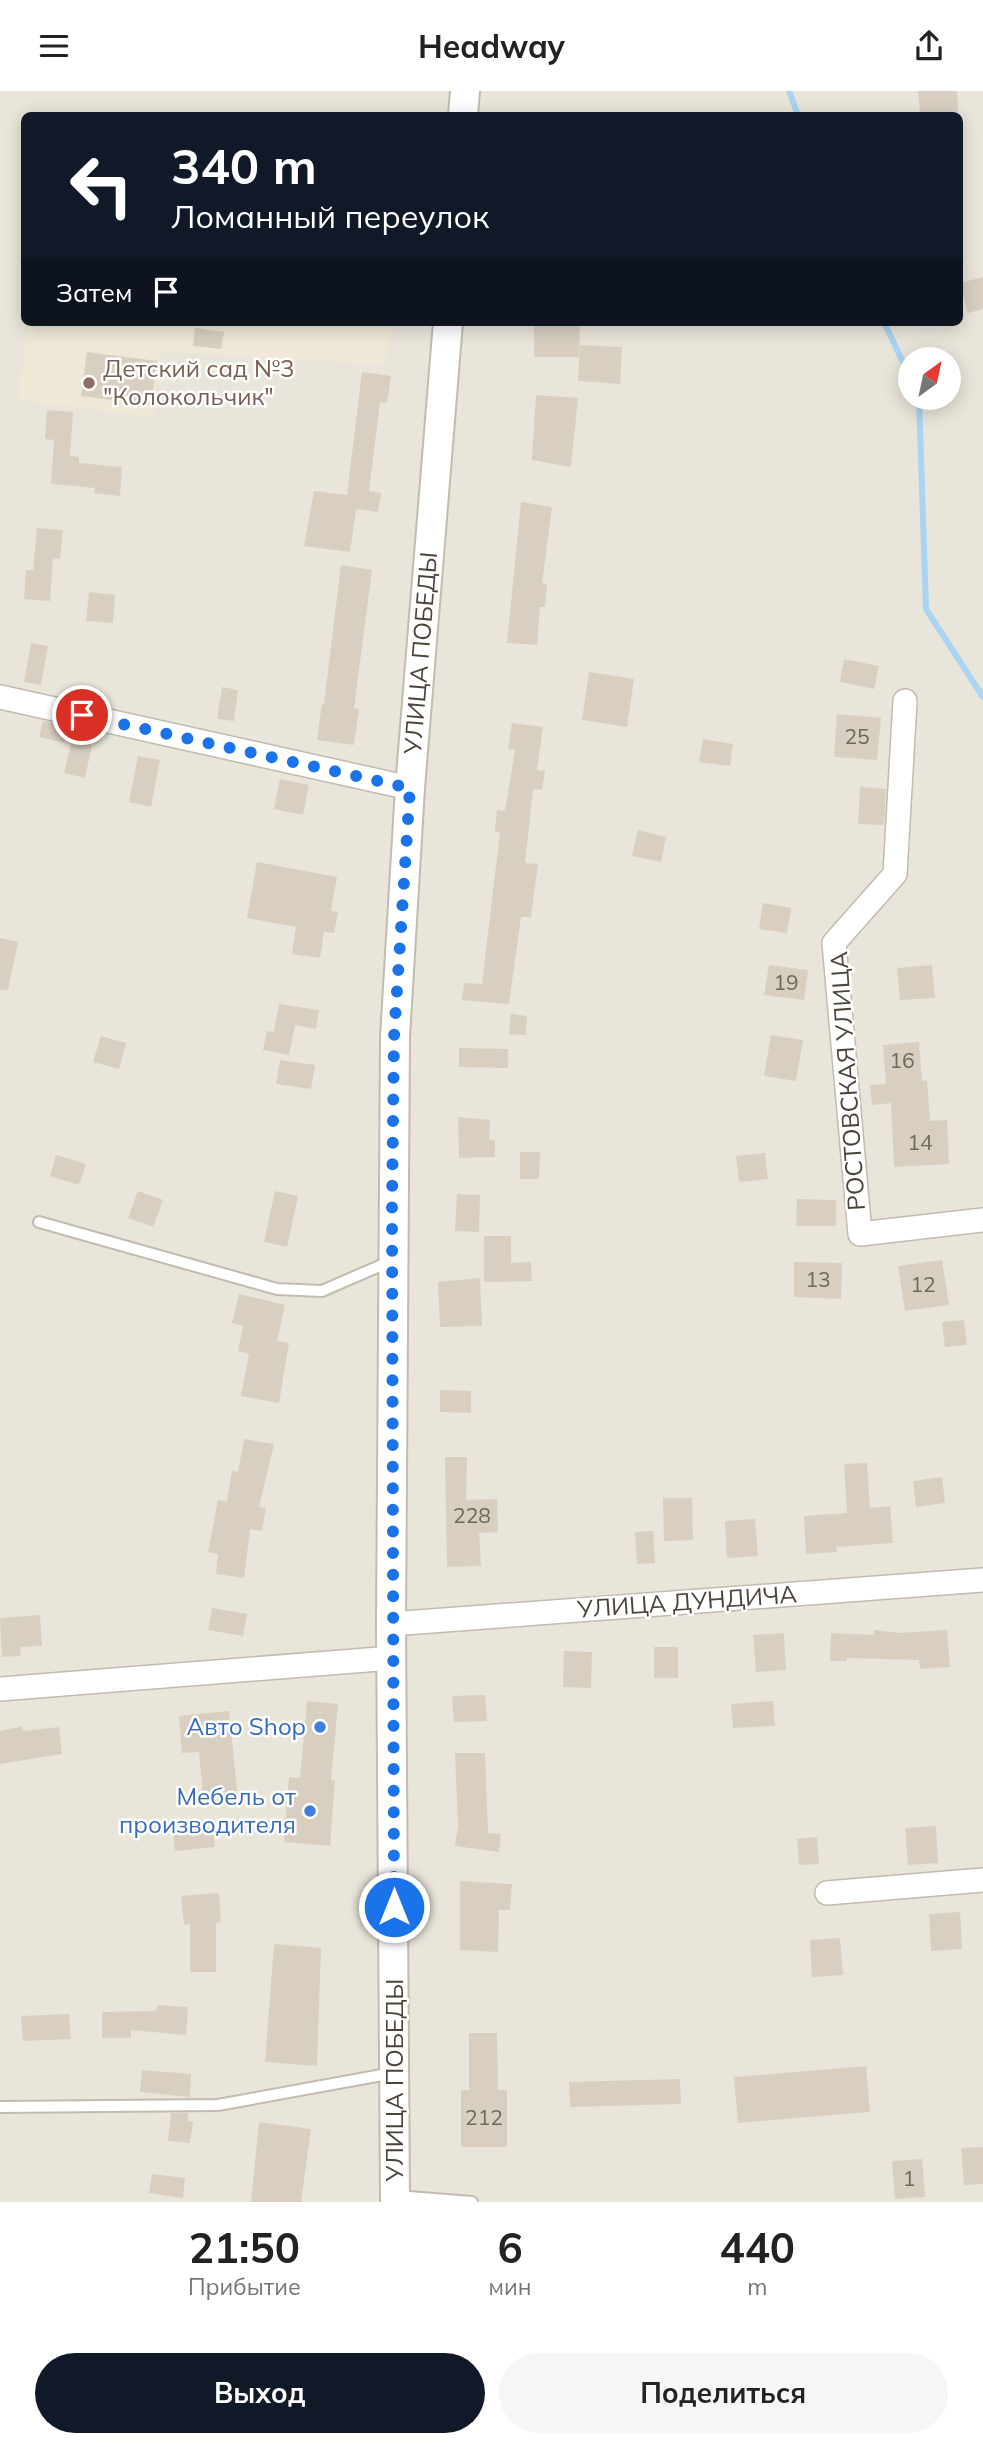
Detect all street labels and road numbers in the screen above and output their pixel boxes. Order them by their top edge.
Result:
street label: УЛИЦА ПОБЕДЫ [397,551,443,756]
street label: РОСТОВСКАЯ УЛИЦА [823,950,871,1212]
street label: УЛИЦА ДУНДИЧА [575,1578,798,1624]
street label: УЛИЦА ПОБЕДЫ [379,1979,409,2182]

